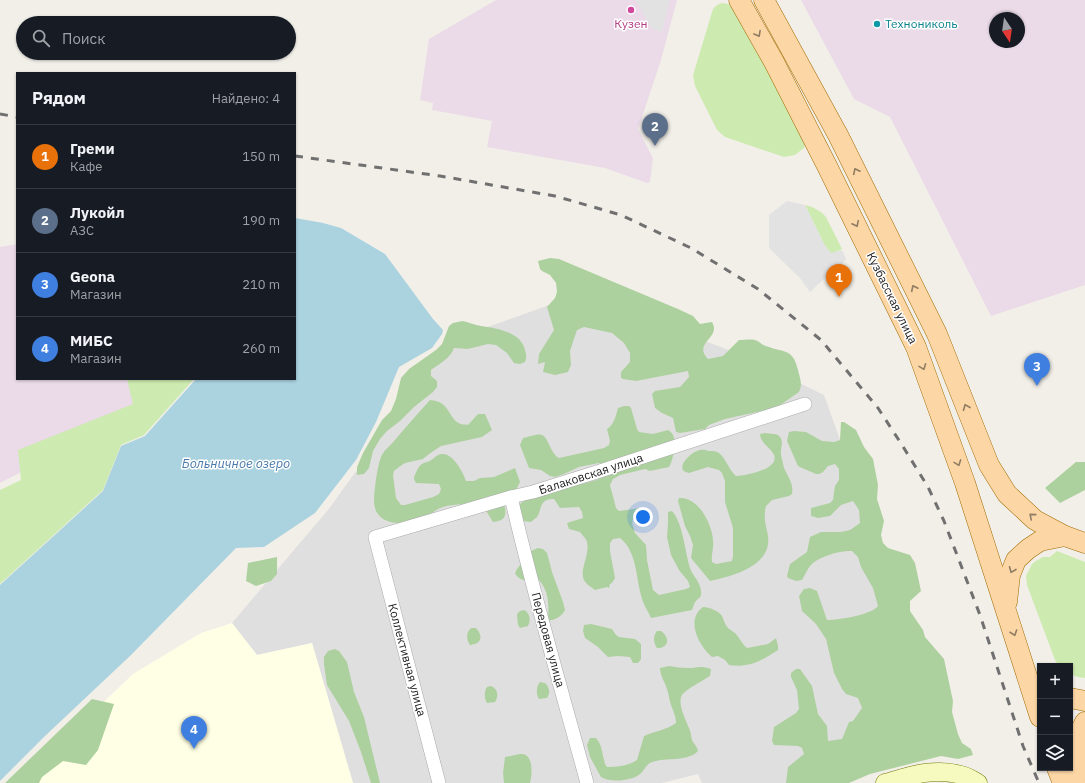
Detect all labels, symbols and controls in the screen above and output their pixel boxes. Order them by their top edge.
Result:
marker: Кузен [626,5,636,15]
north arrow [989,12,1025,48]
search box [16,16,296,60]
place label: Кузен [614,16,648,31]
place label: Технониколь [885,16,958,31]
marker: Технониколь [872,19,882,29]
icon: search [30,27,52,49]
text: Поиск [62,29,105,48]
one-way arrow [754,30,761,37]
text: Рядом [32,87,86,109]
text: Найдено: 4 [212,90,280,107]
pin: 2 [642,113,668,146]
text: Греми [70,139,115,158]
text: 1 [41,148,49,165]
text: 150 m [242,148,280,165]
text: Кафе [70,158,102,175]
one-way arrow [853,168,861,176]
text: Лукойл [70,203,125,222]
text: 2 [41,212,49,229]
text: 190 m [242,212,280,229]
one-way arrow [851,220,859,228]
text: АЗС [70,222,94,239]
street label: Кузбасская улица [864,249,921,347]
pin: 1 [826,264,852,297]
text: Geona [70,267,115,286]
text: 3 [41,276,49,293]
text: 210 m [242,276,280,293]
one-way arrow [911,284,919,292]
text: Магазин [70,286,122,303]
text: МИБС [70,331,113,350]
text: 4 [41,340,49,357]
text: 260 m [242,340,280,357]
text: Магазин [70,350,122,367]
pin: 3 [1024,353,1050,386]
one-way arrow [919,364,927,371]
one-way arrow [963,403,971,410]
street label: Балаковская улица [537,449,645,497]
water label: Больничное озеро [182,455,290,472]
one-way arrow [954,460,962,467]
your location [633,507,653,527]
one-way arrow [1029,514,1037,521]
one-way arrow [1009,566,1017,573]
street label: Передовая улица [529,591,569,690]
street label: Коллективная улица [385,602,430,719]
one-way arrow [1009,629,1017,636]
map controls [1037,663,1073,771]
button: + [1037,663,1073,699]
button: − [1037,699,1073,735]
pin: 4 [181,716,207,749]
button: layers [1037,735,1073,771]

